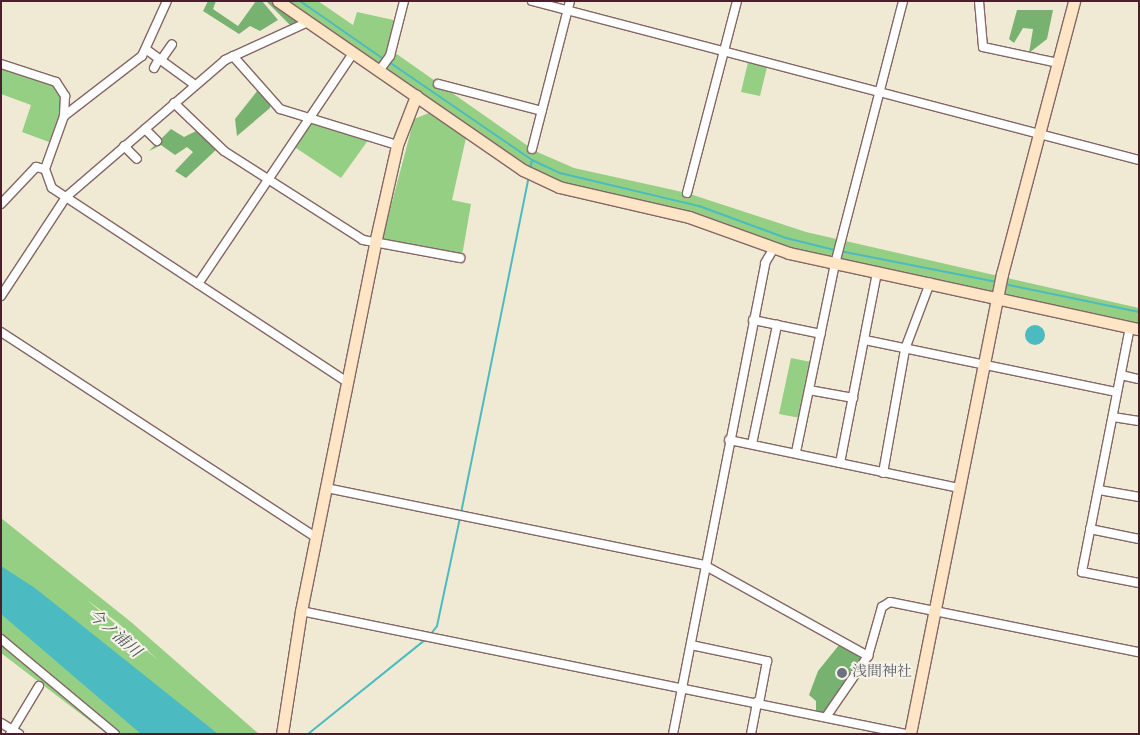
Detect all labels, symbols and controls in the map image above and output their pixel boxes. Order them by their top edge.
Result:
water label: 今ノ浦川 [84,606,144,662]
place label: 浅間神社 [852,664,912,682]
marker: 浅間神社 [836,667,848,679]

